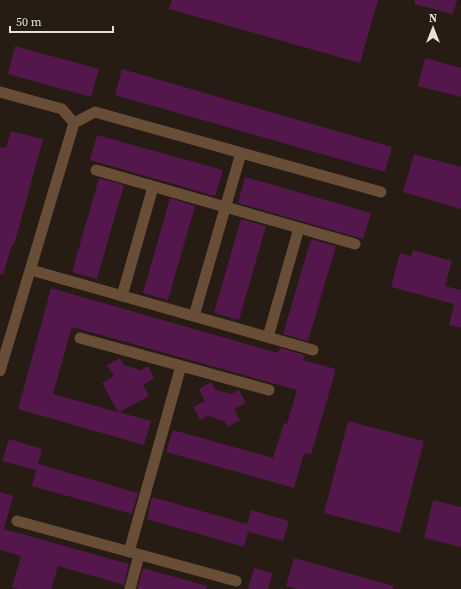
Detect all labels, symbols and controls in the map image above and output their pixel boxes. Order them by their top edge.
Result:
scale bar [10,8,113,34]
north arrow [413,8,453,48]
text: N [429,11,437,26]
text: 50 m [16,14,42,30]

